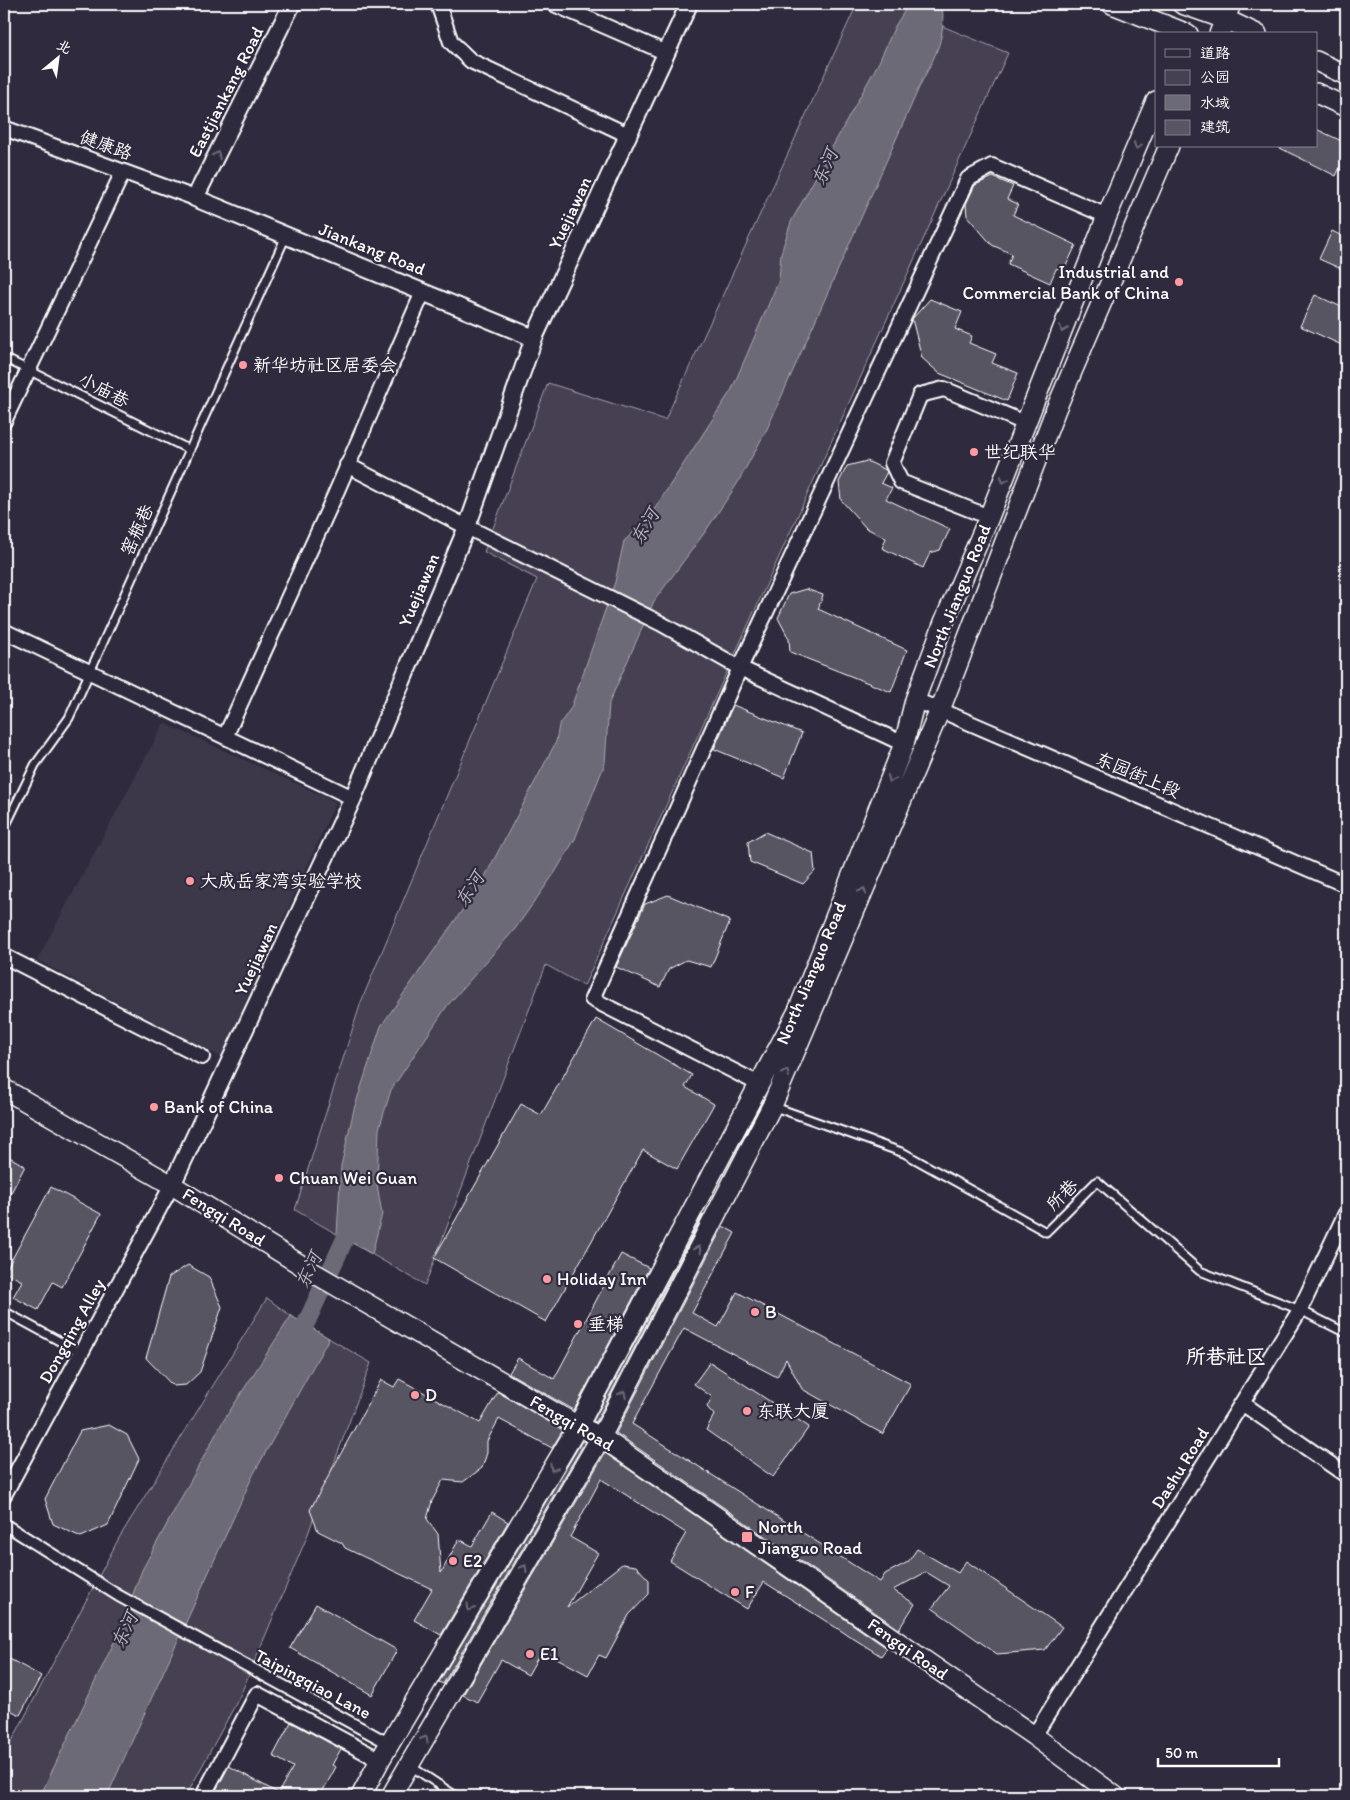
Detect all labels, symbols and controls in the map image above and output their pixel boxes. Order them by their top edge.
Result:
street label: Eastjiankang Road [184,23,269,161]
north arrow [32,32,82,82]
legend [1155,32,1318,148]
text: 北 [54,36,74,58]
text: 道路 [1200,44,1230,62]
text: 公园 [1200,68,1230,86]
text: 水域 [1200,94,1230,112]
text: 建筑 [1200,118,1230,136]
street label: 健康路 [77,125,135,165]
one-way arrow [1133,141,1144,150]
water label: 东河 [806,142,844,189]
one-way arrow [211,151,221,160]
street label: Yuejiawan [544,173,596,253]
street label: Jiankang Road [316,218,429,280]
place label: Industrial and Commercial Bank of China [963,261,1169,304]
marker: Industrial and Commercial Bank of China [1173,276,1185,288]
one-way arrow [1059,324,1069,333]
place label: 新华坊社区居委会 [253,354,397,376]
marker: 新华坊社区居委会 [237,359,249,371]
street label: 小庙巷 [75,368,133,412]
place label: 世纪联华 [984,441,1056,463]
marker: 世纪联华 [968,446,980,458]
one-way arrow [999,475,1010,484]
street label: 窑瓶巷 [116,501,158,559]
water label: 东河 [625,501,666,548]
street label: North Jianguo Road [918,521,996,671]
street label: Yuejiawan [394,550,444,630]
street label: 东园街上段 [1092,747,1184,803]
one-way arrow [886,774,897,783]
water label: 东河 [449,865,491,911]
place label: 大成岳家湾实验学校 [200,870,362,892]
marker: 大成岳家湾实验学校 [184,875,196,887]
one-way arrow [857,887,868,896]
street label: North Jianguo Road [771,898,851,1048]
street label: Yuejiawan [230,919,282,999]
one-way arrow [780,1069,791,1078]
place label: Bank of China [164,1096,274,1118]
marker: Bank of China [148,1101,160,1113]
place label: Chuan Wei Guan [289,1167,417,1189]
marker: Chuan Wei Guan [273,1172,285,1184]
street label: 所巷 [1041,1174,1083,1216]
street label: Fengqi Road [178,1183,270,1251]
water label: 东河 [290,1245,328,1292]
one-way arrow [692,1246,702,1255]
place label: Holiday Inn [557,1268,647,1290]
marker: Holiday Inn [541,1273,553,1285]
street label: Dongqing Alley [34,1274,110,1387]
place label: B [765,1301,777,1323]
marker: B [749,1306,761,1318]
place label: 垂梯 [588,1313,624,1335]
marker: 垂梯 [572,1318,584,1330]
district label: 所巷社区 [1186,1344,1266,1368]
place label: D [425,1384,437,1406]
marker: D [409,1389,421,1401]
street label: Fengqi Road [526,1390,618,1456]
one-way arrow [617,1390,627,1399]
place label: 东联大厦 [757,1400,829,1422]
marker: 东联大厦 [741,1405,753,1417]
street label: Dashu Road [1146,1423,1214,1513]
one-way arrow [550,1463,560,1472]
place label: North Jianguo Road [758,1516,862,1559]
marker: North Jianguo Road [740,1530,754,1544]
place label: E2 [463,1550,483,1572]
marker: E2 [447,1555,459,1567]
one-way arrow [517,1564,527,1573]
place label: F [745,1581,755,1603]
marker: F [729,1586,741,1598]
one-way arrow [467,1603,477,1612]
water label: 东河 [106,1605,144,1652]
street label: Fengqi Road [863,1613,953,1685]
place label: E1 [540,1643,558,1665]
street label: Taipingqiao Lane [251,1644,375,1724]
marker: E1 [524,1648,536,1660]
one-way arrow [418,1735,428,1744]
scale bar [1158,1735,1279,1767]
text: 50 m [1165,1744,1198,1762]

